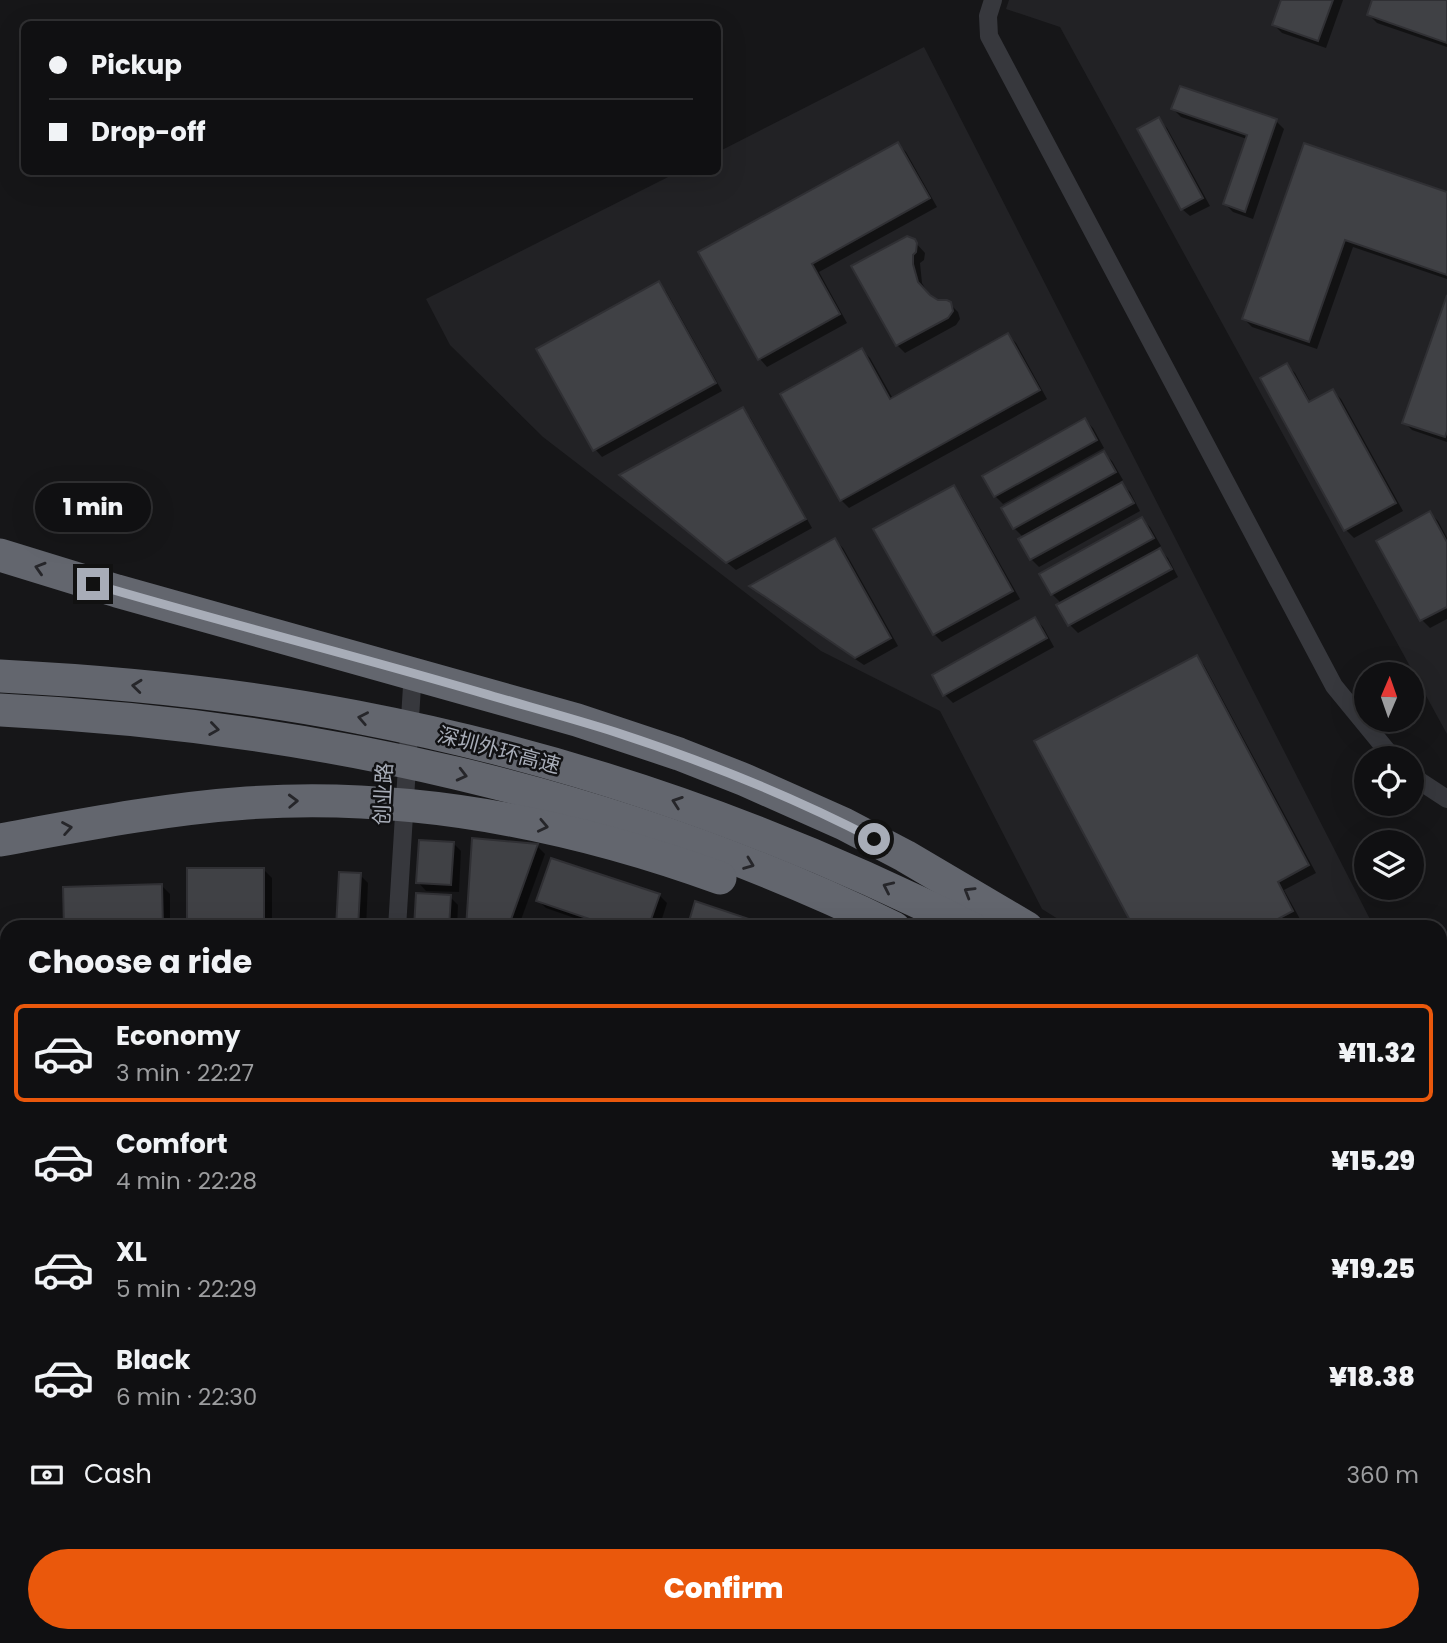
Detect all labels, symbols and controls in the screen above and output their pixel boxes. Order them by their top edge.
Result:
text: Pickup [91,47,182,83]
text: Drop-off [91,114,206,150]
callout: 1 min [35,482,151,532]
text: 1 min [63,491,123,523]
one-way arrow [35,561,47,576]
route end [77,568,109,600]
north arrow [1354,662,1424,732]
map controls [1354,662,1424,900]
one-way arrow [132,679,143,694]
one-way arrow [357,711,369,726]
street label: 深圳外环高速 [434,720,564,780]
one-way arrow [208,722,220,737]
button: locate [1354,746,1424,816]
street label: 创业路 [367,762,399,826]
one-way arrow [456,767,468,781]
one-way arrow [288,793,298,809]
one-way arrow [671,796,683,810]
one-way arrow [537,817,549,832]
one-way arrow [61,821,73,836]
route start [858,823,890,855]
button: layers [1354,830,1424,900]
one-way arrow [742,856,754,870]
one-way arrow [883,881,895,895]
one-way arrow [963,887,976,900]
text: Choose a ride [28,939,252,984]
text: Economy [116,1018,240,1054]
icon: car [32,1022,95,1085]
text: ¥11.32 [1338,1035,1415,1071]
text: 3 min · 22:27 [116,1057,254,1089]
text: Comfort [116,1126,228,1162]
icon: car [32,1130,95,1193]
text: ¥15.29 [1331,1143,1415,1179]
text: 4 min · 22:28 [116,1165,257,1197]
text: XL [116,1234,147,1270]
icon: car [32,1238,95,1301]
text: ¥19.25 [1331,1251,1415,1287]
text: 5 min · 22:29 [116,1273,257,1305]
text: Black [116,1342,190,1378]
icon: car [32,1346,95,1409]
text: ¥18.38 [1329,1359,1415,1395]
text: 6 min · 22:30 [116,1381,257,1413]
icon: cash [28,1456,66,1494]
text: Cash [84,1456,152,1492]
text: 360 m [1347,1459,1419,1491]
button: Confirm [28,1549,1419,1629]

